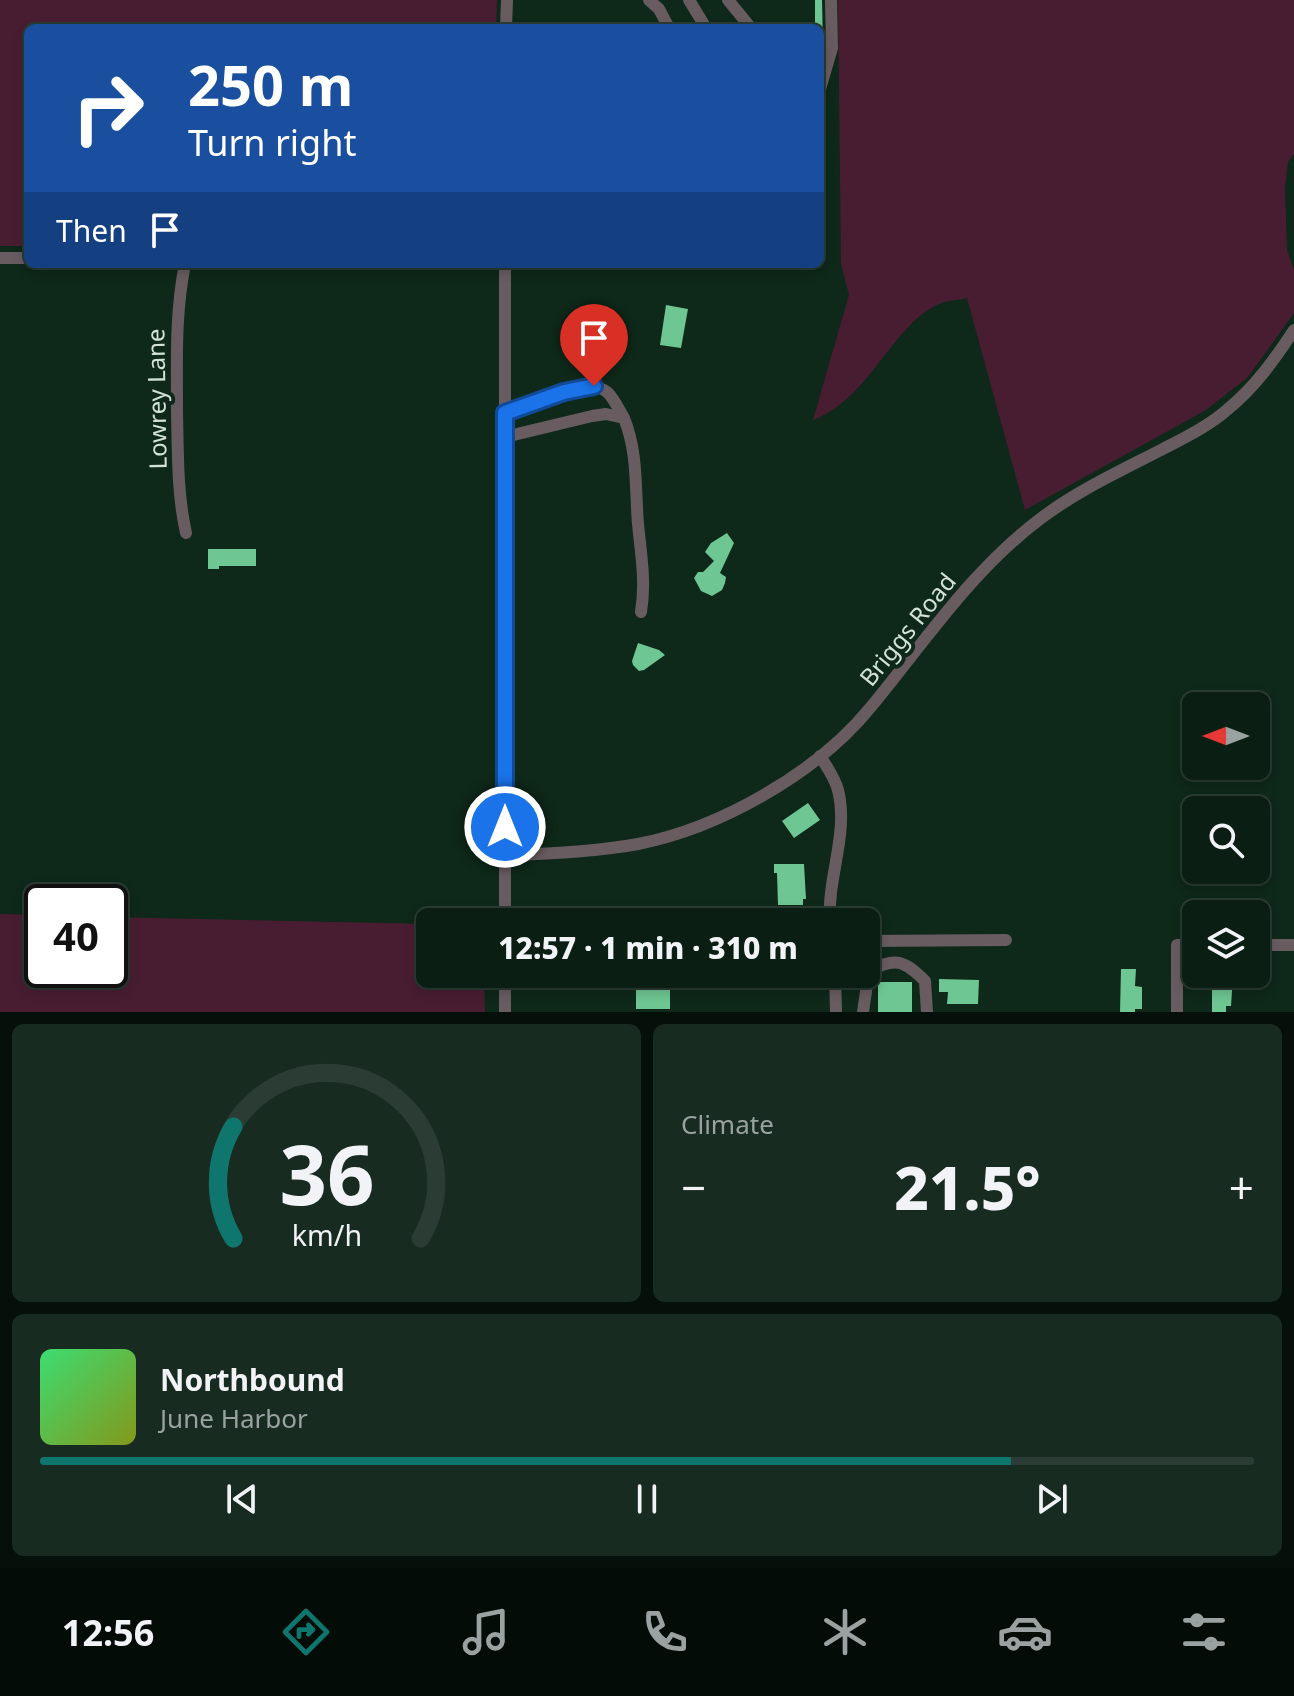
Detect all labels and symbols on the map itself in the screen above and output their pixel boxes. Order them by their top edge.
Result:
pin [560,304,628,386]
street label: Lowrey Lane [138,328,174,470]
street label: Briggs Road [851,566,963,692]
north arrow [1182,692,1270,780]
position arrow [463,785,547,869]
speed limit sign: 40 [24,884,128,988]

